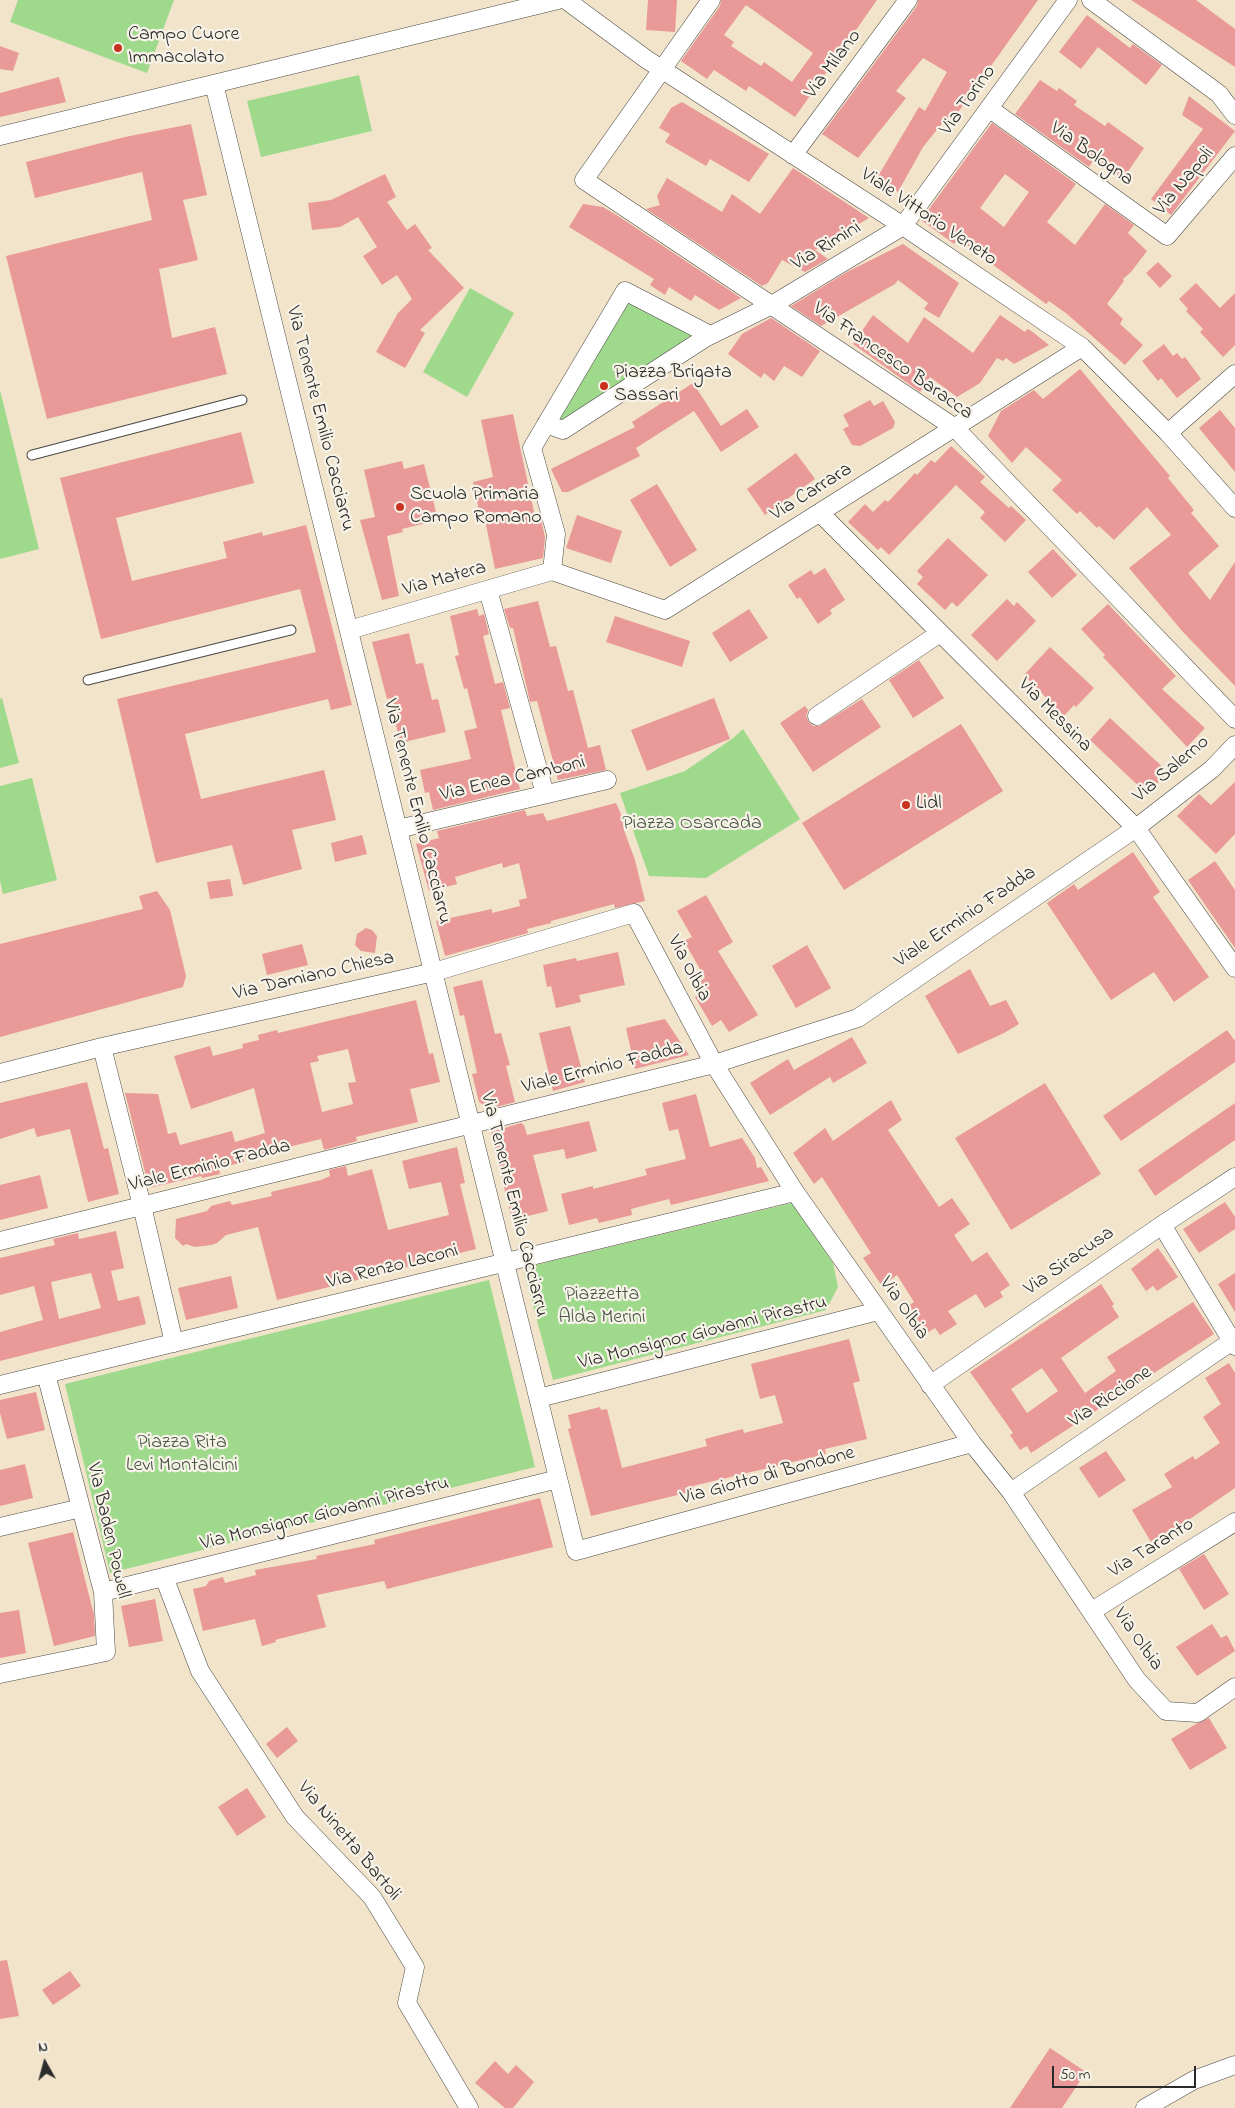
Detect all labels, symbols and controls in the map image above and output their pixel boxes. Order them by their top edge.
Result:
place label: Campo Cuore Immacolato [128,24,239,71]
street label: Via Milano [800,26,868,104]
marker: Campo Cuore Immacolato [112,42,124,54]
street label: Via Torino [936,61,1002,141]
street label: Via Bologna [1045,118,1137,192]
street label: Via Napoli [1150,143,1220,221]
street label: Viale Vittorio Veneto [855,163,1001,273]
street label: Via Rimini [788,217,866,277]
street label: Via Francesco Baracca [807,298,977,426]
street label: Via Tenente Emilio Cacciarru [279,304,359,534]
place label: Piazza Brigata Sassari [614,362,732,409]
marker: Piazza Brigata Sassari [598,380,610,392]
street label: Via Carrara [767,459,857,527]
place label: Scuola Primaria Campo Romano [410,484,542,531]
marker: Scuola Primaria Campo Romano [394,501,406,513]
street label: Via Matera [401,557,489,603]
street label: Via Messina [1012,674,1096,758]
street label: Via Tenente Emilio Cacciarru [376,697,456,927]
street label: Via Salerno [1129,731,1215,809]
street label: Via Enea Camboni [438,752,588,808]
place label: Lidl [916,793,942,817]
marker: Lidl [900,799,912,811]
park label: Piazza Osarcada [622,813,762,837]
street label: Viale Erminio Fadda [891,862,1041,974]
street label: Via Olbia [661,932,715,1006]
street label: Via Damiano Chiesa [231,947,397,1007]
street label: Viale Erminio Fadda [520,1037,686,1101]
street label: Via Tenente Emilio Cacciarru [473,1090,553,1320]
street label: Viale Erminio Fadda [127,1135,293,1199]
street label: Via Siracusa [1020,1222,1120,1302]
street label: Via Renzo Laconi [325,1240,461,1296]
street label: Via Olbia [873,1273,933,1345]
park label: Piazzetta Alda Merini [558,1284,646,1331]
street label: Via Monsignor Giovanni Pirastru [576,1291,830,1377]
street label: Via Riccione [1065,1361,1157,1435]
park label: Piazza Rita Levi Montalcini [126,1432,238,1479]
street label: Via Giotto di Bondone [678,1442,858,1512]
street label: Via Baden Powell [80,1461,134,1601]
street label: Via Monsignor Giovanni Pirastru [198,1472,452,1558]
street label: Via Taranto [1105,1513,1199,1585]
street label: Via Olbia [1107,1604,1167,1676]
street label: Via Ninetta Bartoli [291,1777,405,1907]
text: N [37,2037,49,2059]
north arrow [20,2038,70,2088]
scale bar [1055,2056,1199,2088]
text: 50 m [1060,2064,1090,2086]

